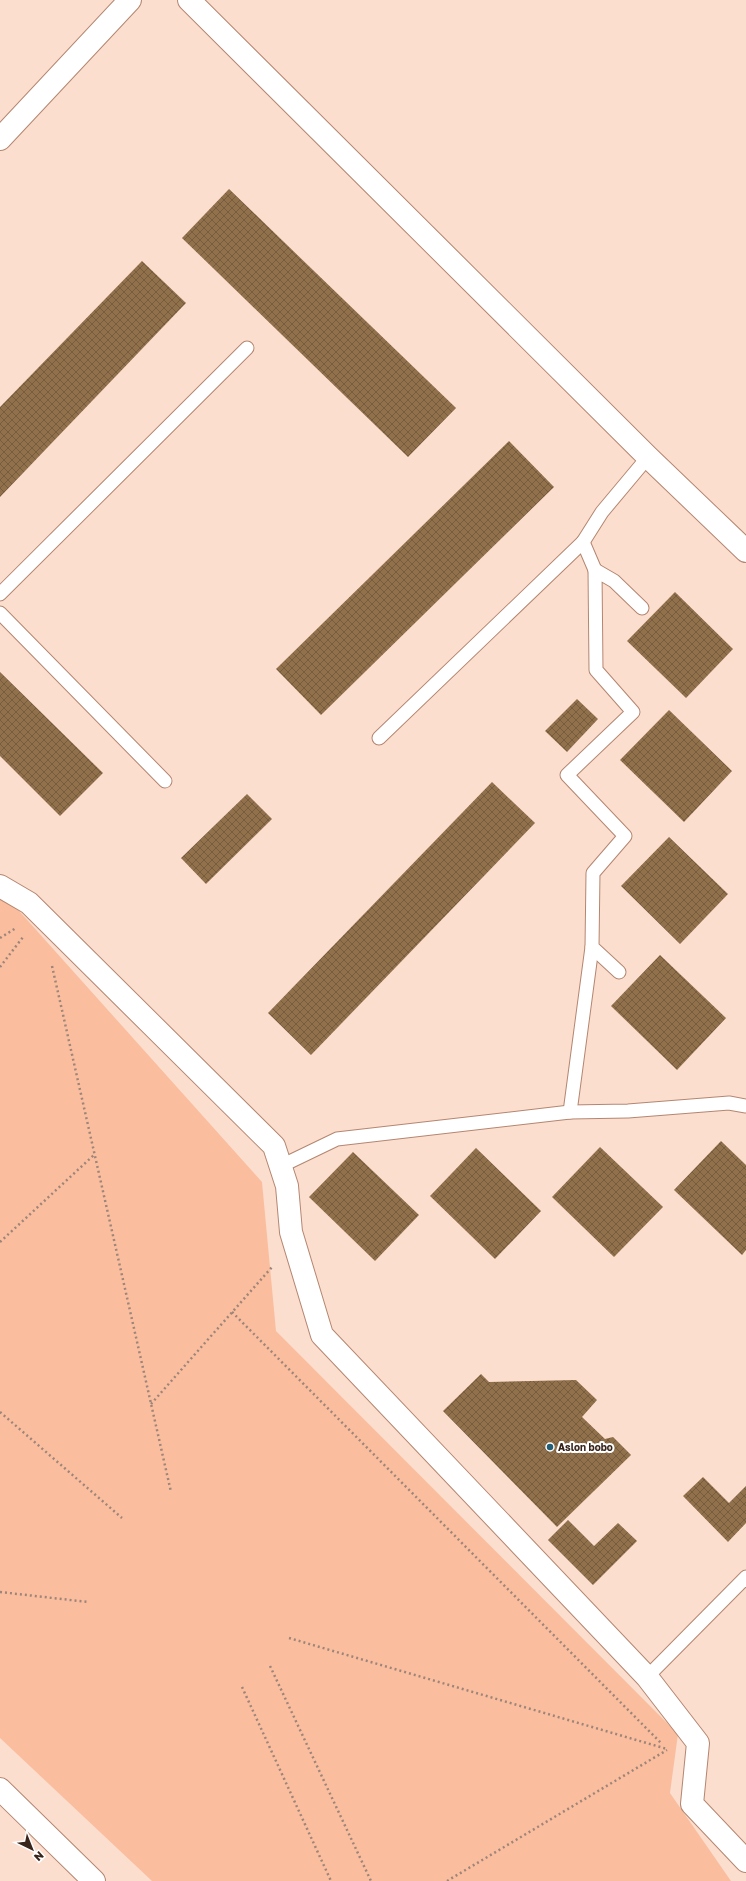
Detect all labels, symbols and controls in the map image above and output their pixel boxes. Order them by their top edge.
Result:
place label: Aslon bobo [558,1441,613,1453]
marker: Aslon bobo [545,1442,555,1452]
north arrow [12,1829,52,1869]
text: N [32,1849,47,1864]

